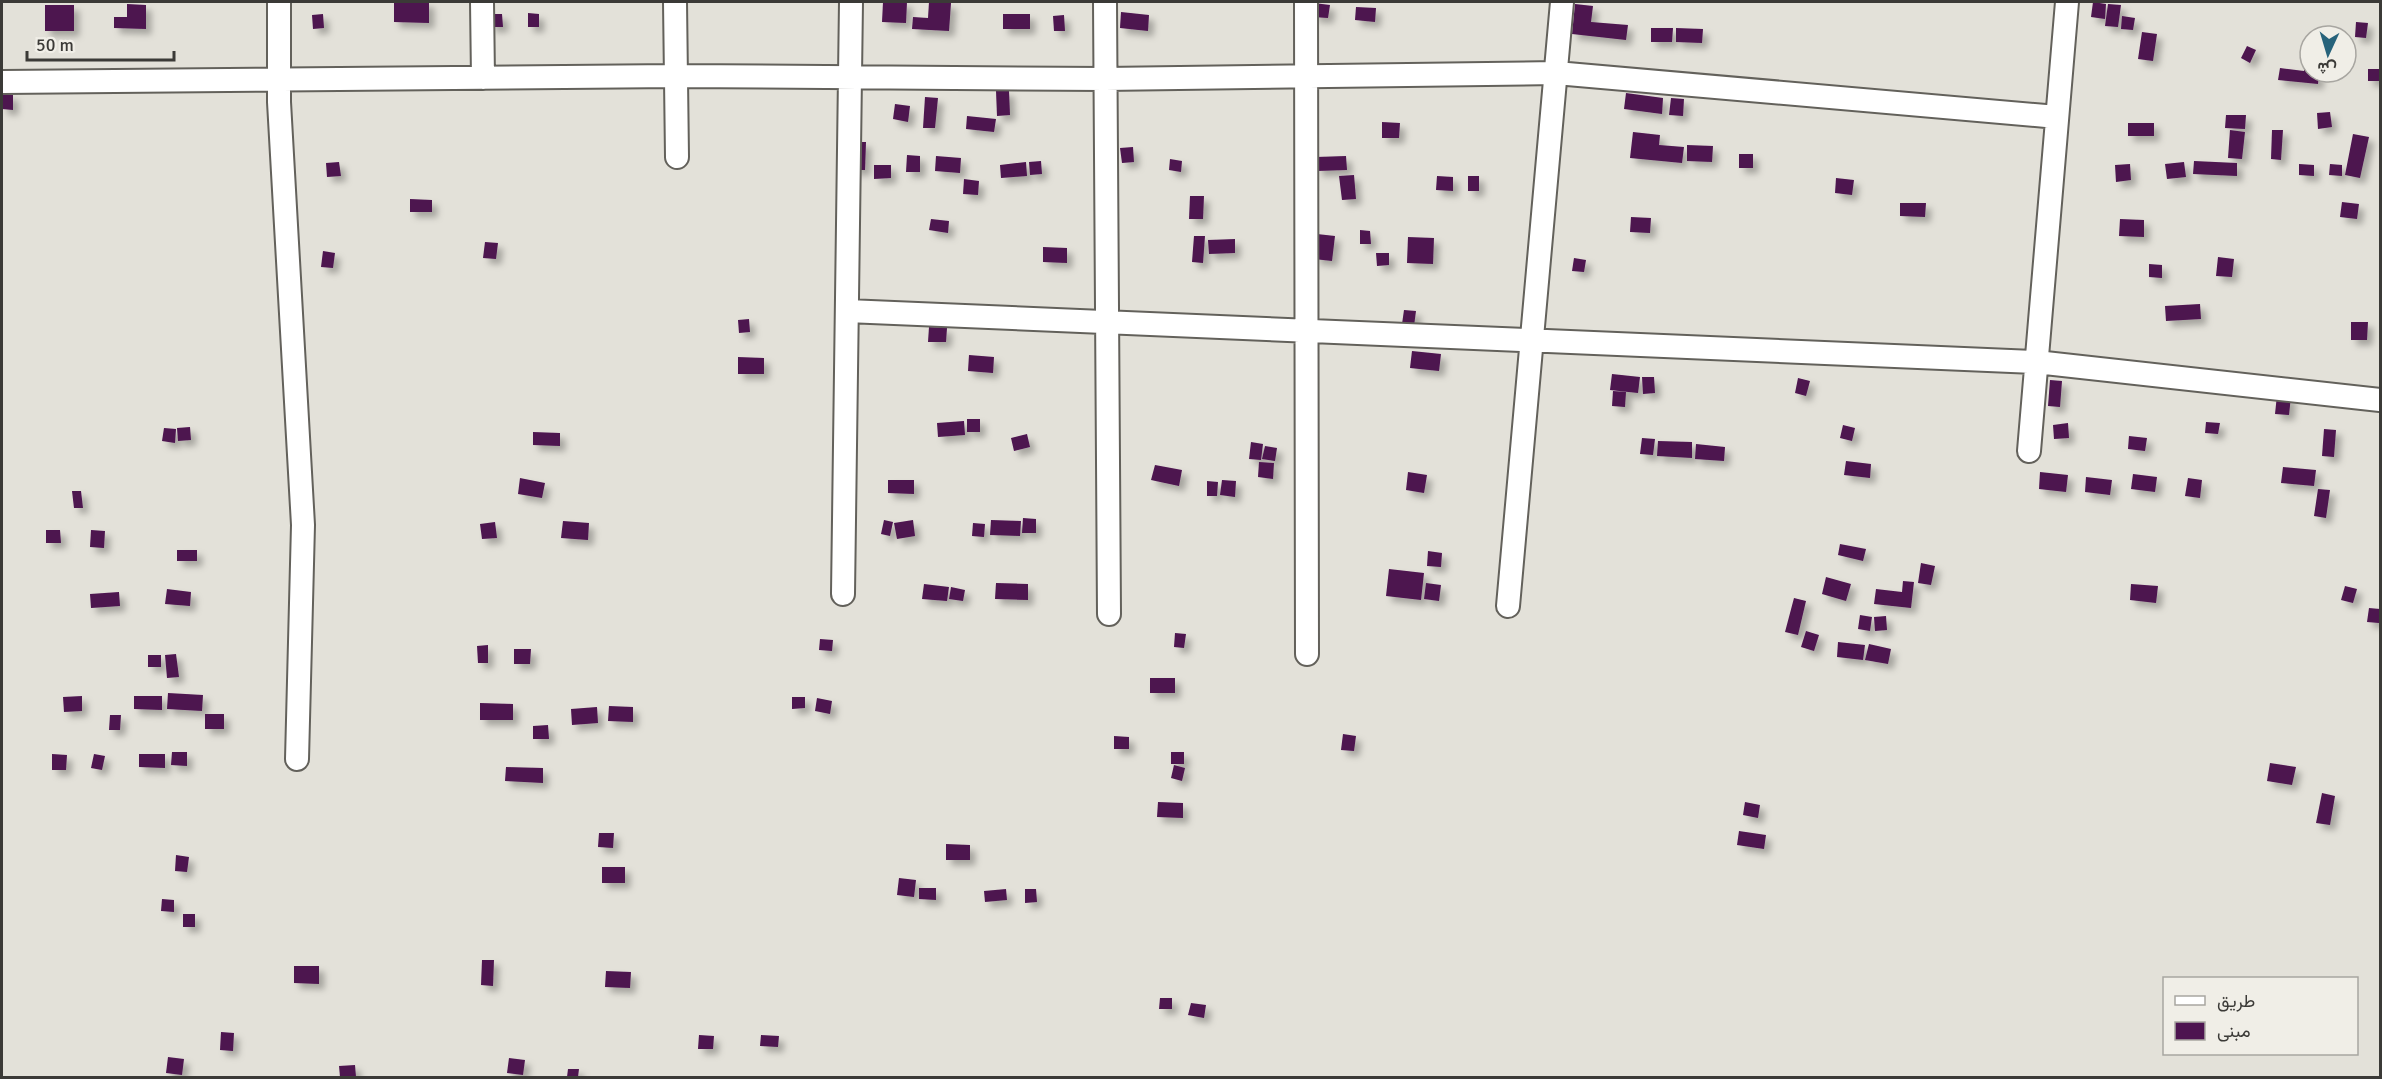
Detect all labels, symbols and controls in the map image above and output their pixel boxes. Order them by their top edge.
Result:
scale bar [27,24,174,62]
north arrow [2298,24,2358,84]
text: 50 m [36,34,74,56]
text: ش [2317,57,2337,79]
legend [2163,977,2358,1055]
text: طريق [2217,990,2255,1012]
text: مبنى [2217,1020,2251,1042]

